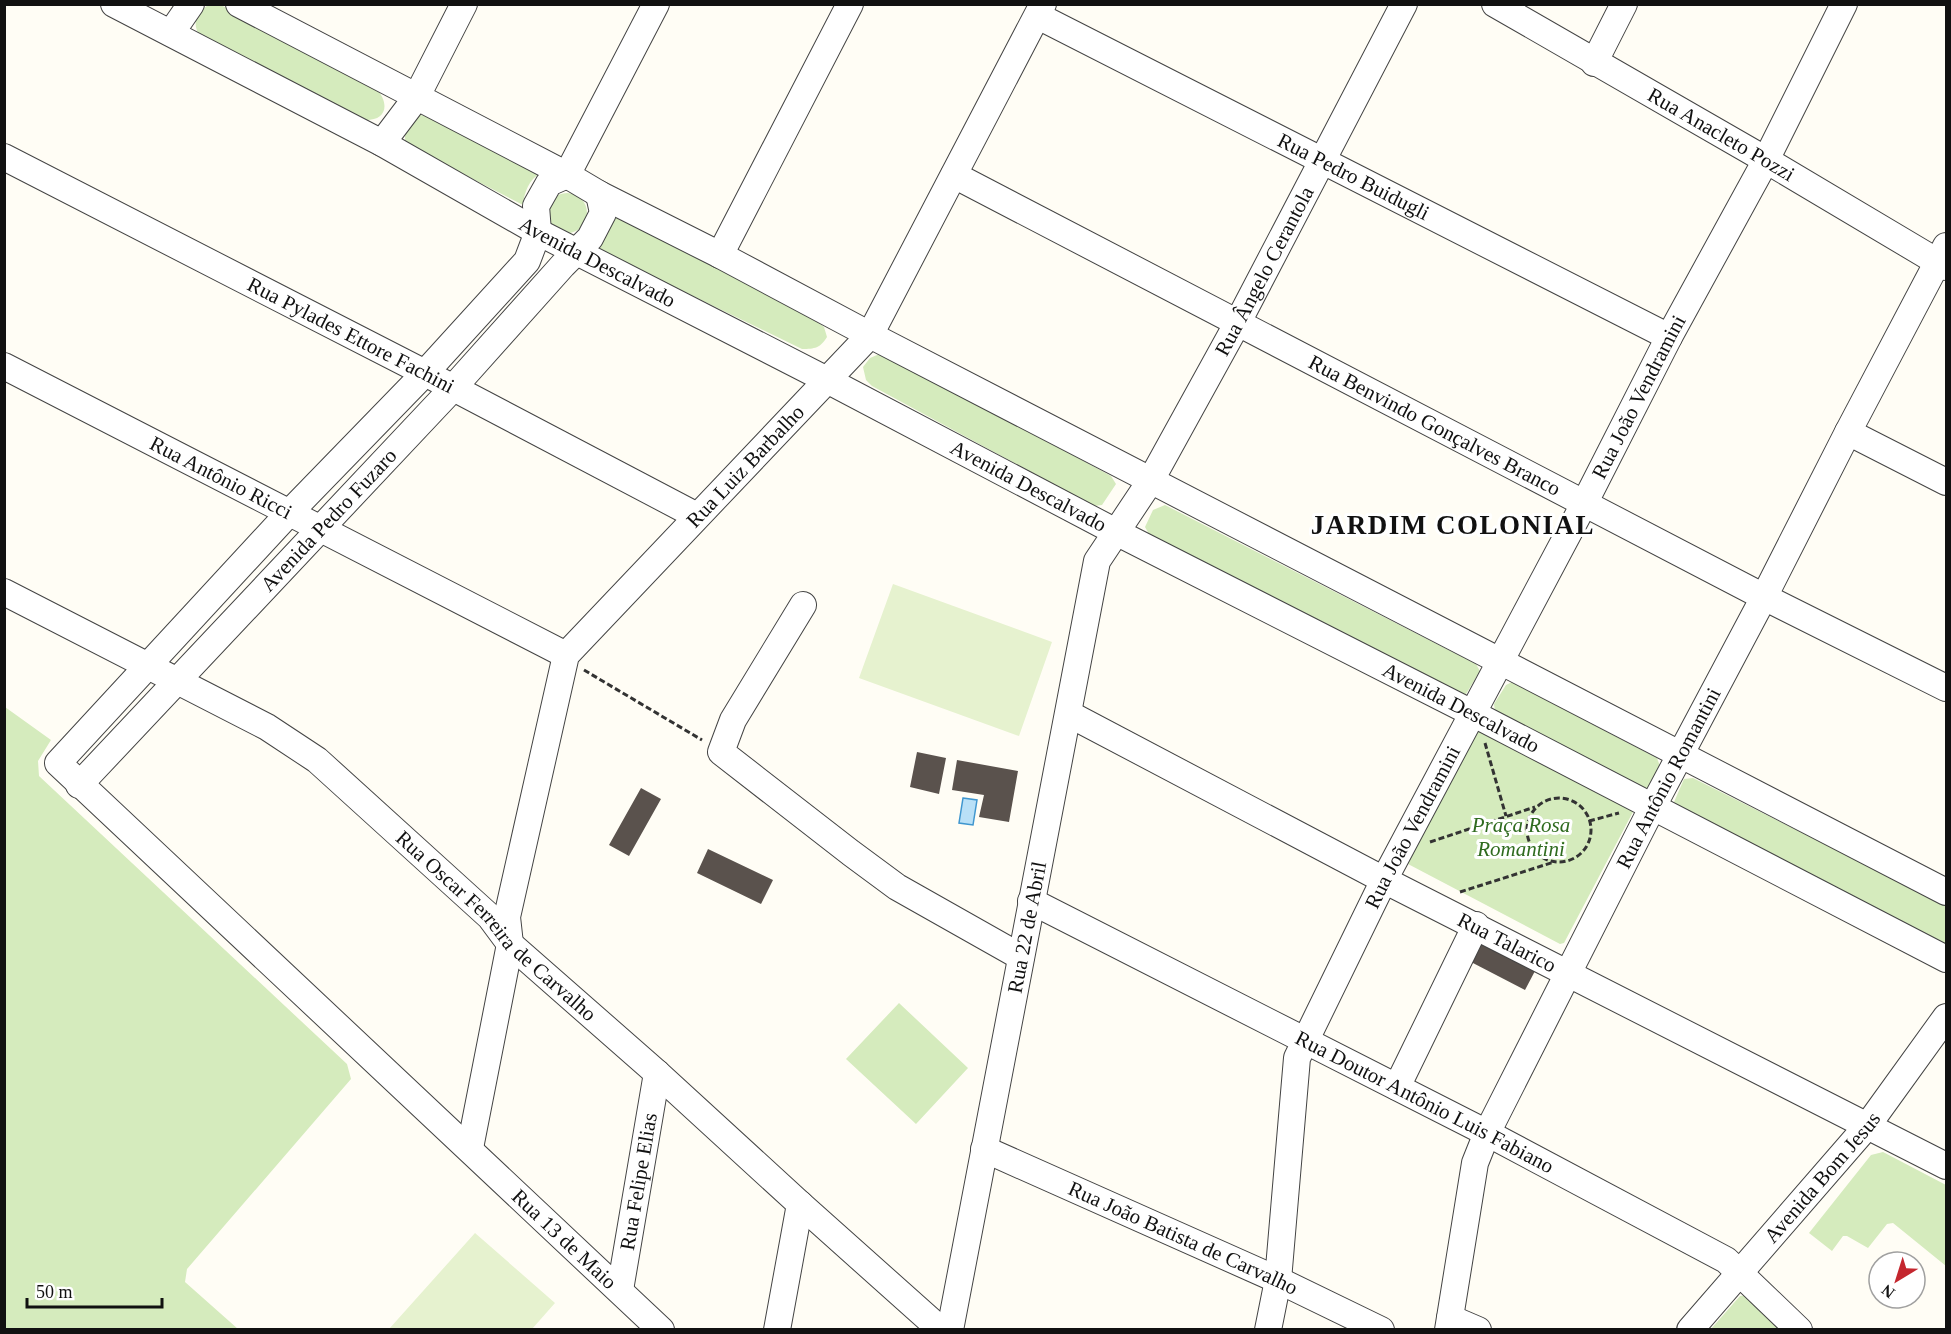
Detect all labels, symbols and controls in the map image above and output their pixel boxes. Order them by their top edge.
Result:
street label: Rua Anacleto Pozzi [1643,82,1799,186]
street label: Rua Pedro Buidugli [1274,128,1433,225]
street label: Rua Ângelo Cerantola [1210,182,1319,360]
street label: Avenida Descalvado [515,212,680,312]
street label: Rua Pylades Ettore Fachini [243,272,459,398]
street label: Rua João Vendramini [1587,311,1691,483]
street label: Rua Benvindo Gonçalves Branco [1305,350,1565,501]
street label: Rua Luiz Barbalho [682,400,809,532]
street label: Rua Antônio Ricci [146,431,296,524]
street label: Avenida Descalvado [947,435,1111,537]
street label: Avenida Pedro Fuzaro [256,444,402,597]
district label: JARDIM COLONIAL [1311,510,1595,540]
street label: Avenida Descalvado [1379,658,1544,758]
street label: Rua Antônio Romantini [1611,684,1726,873]
street label: Rua João Vendramini [1360,742,1465,912]
park label: Praça Rosa Romantini [1471,813,1570,861]
street label: Rua Oscar Ferreira de Carvalho [391,826,601,1026]
street label: Rua 22 de Abril [1003,859,1051,995]
street label: Rua Talarico [1454,908,1560,978]
street label: Rua Doutor Antônio Luis Fabiano [1292,1026,1558,1178]
street label: Avenida Bom Jesus [1759,1107,1885,1248]
street label: Rua Felipe Elias [615,1111,662,1252]
street label: Rua João Batista de Carvalho [1065,1176,1302,1300]
street label: Rua 13 de Maio [507,1184,622,1294]
north arrow [1867,1250,1927,1310]
scale bar [27,1271,162,1309]
text: N [1878,1281,1898,1302]
text: 50 m [36,1282,73,1302]

